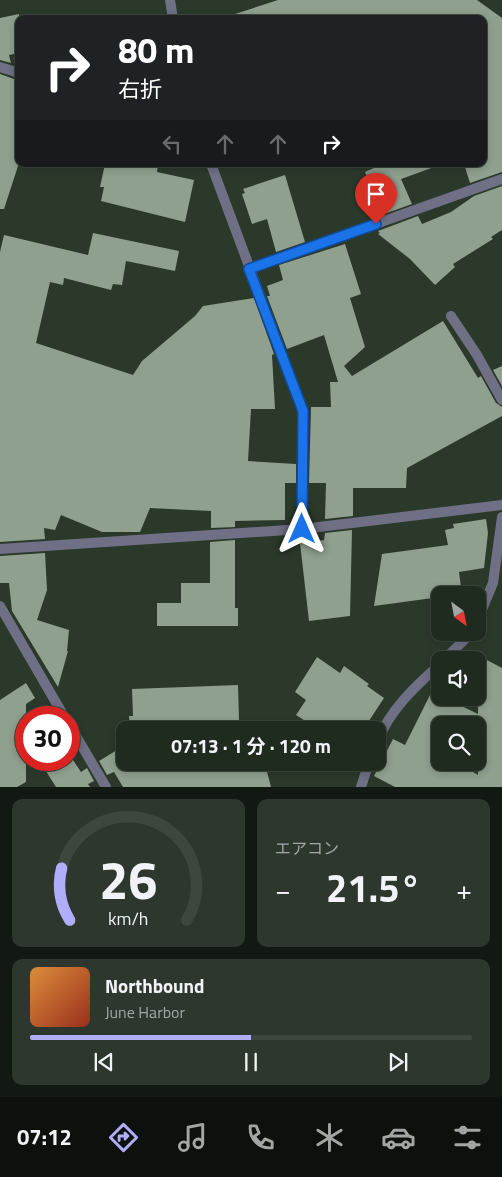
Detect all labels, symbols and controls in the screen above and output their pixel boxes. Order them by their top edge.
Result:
text: 80 m [118,23,194,77]
icon: right [35,35,100,100]
text: 右折 [118,72,162,106]
icon: left [158,130,186,158]
icon: ahead [211,130,239,158]
icon: ahead [264,130,292,158]
icon: right [317,130,345,158]
pin [355,173,397,224]
icon: arrive [362,180,390,208]
position arrow [275,502,327,554]
north arrow [431,586,486,641]
map controls [431,586,486,771]
button: sound [431,651,486,706]
speed limit sign: 30 [15,706,80,771]
button: search [431,716,486,771]
text: 07:13 · 1 分 · 120 m [171,731,331,760]
text: エアコン [275,836,339,860]
text: 26 [99,840,158,919]
text: 21.5° [326,859,421,917]
text: − [275,868,291,911]
text: + [456,868,472,911]
text: km/h [108,905,149,932]
text: Northbound [105,971,205,1000]
text: June Harbor [105,1000,185,1024]
icon: previous [90,1048,118,1076]
icon: pause [237,1048,265,1076]
icon: next [384,1048,412,1076]
text: 07:12 [17,1120,72,1154]
icon: directions [106,1120,141,1155]
icon: music [175,1120,210,1155]
icon: phone [243,1120,278,1155]
icon: climate [312,1120,347,1155]
icon: car [381,1120,416,1155]
icon: filters [450,1120,485,1155]

